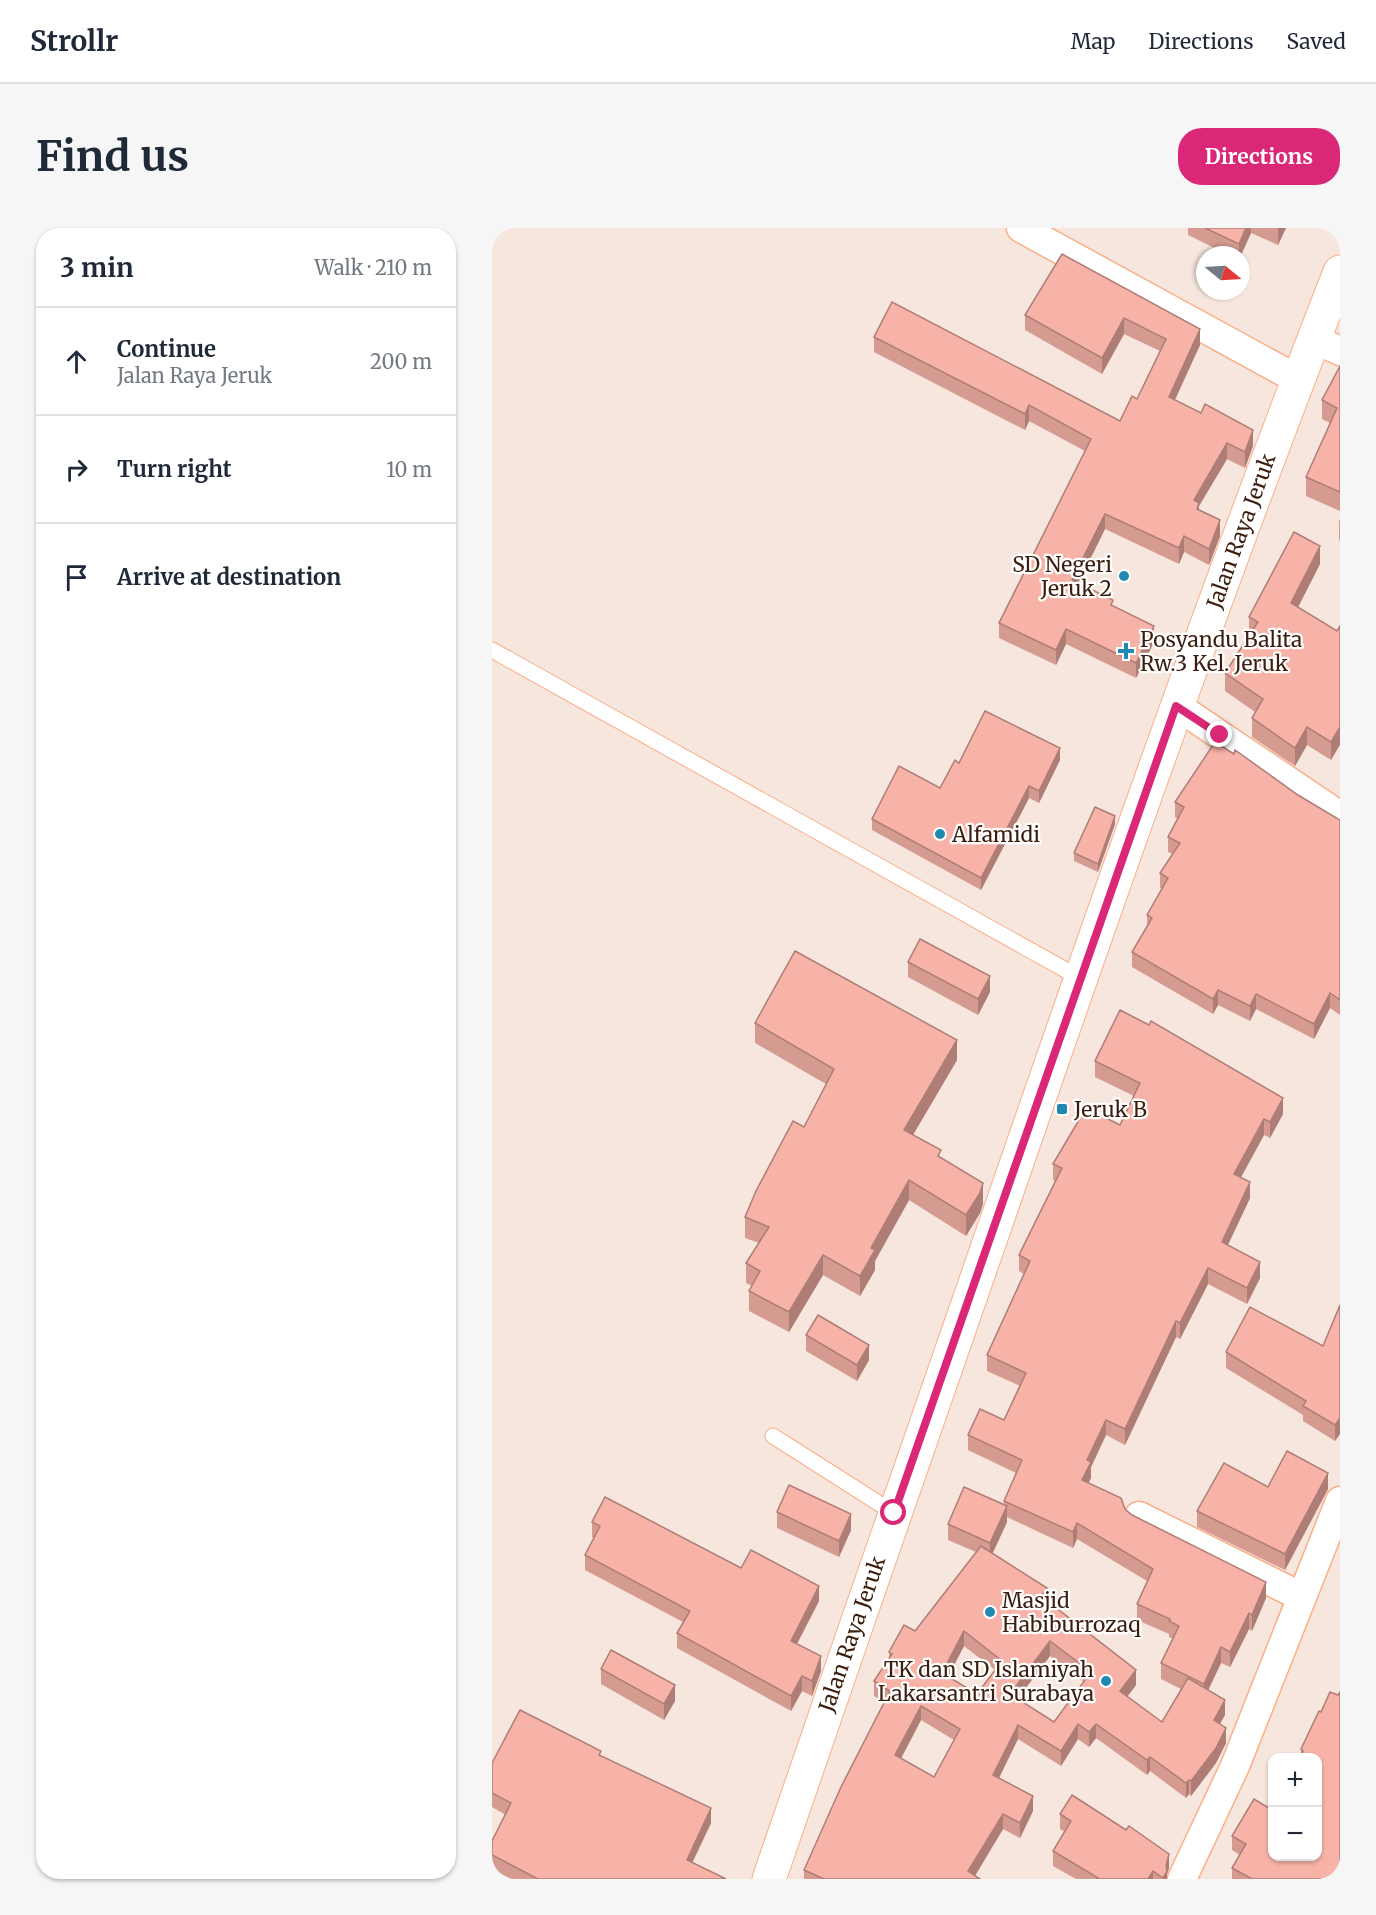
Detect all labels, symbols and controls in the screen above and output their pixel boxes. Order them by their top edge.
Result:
text: Strollr [30,23,118,59]
text: Map [1071,28,1115,55]
text: Directions [1148,28,1253,55]
text: Saved [1286,28,1346,55]
button: Directions [1178,128,1340,185]
text: Find us [36,130,189,182]
north arrow [1196,246,1250,300]
text: 3 min [60,251,134,284]
text: Walk · 210 m [315,255,432,280]
text: Continue [117,335,216,363]
icon: ahead [60,345,93,378]
text: 200 m [370,349,432,374]
text: Jalan Raya Jeruk [117,363,272,388]
street label: Jalan Raya Jeruk [1200,449,1282,613]
icon: right [60,453,93,486]
text: Turn right [117,455,231,483]
text: 10 m [386,457,432,482]
place label: SD Negeri Jeruk 2 [1012,551,1112,602]
icon: arrive [60,561,93,594]
text: Arrive at destination [117,563,341,591]
marker: SD Negeri Jeruk 2 [1117,569,1131,583]
place label: Posyandu Balita Rw.3 Kel. Jeruk [1140,626,1302,677]
marker: Posyandu Balita Rw.3 Kel. Jeruk [1117,642,1135,660]
route end [1206,721,1232,747]
place label: Alfamidi [951,821,1040,848]
marker: Alfamidi [933,827,947,841]
place label: Jeruk B [1073,1096,1147,1123]
marker: Jeruk B [1055,1102,1069,1116]
route start [880,1499,906,1525]
street label: Jalan Raya Jeruk [812,1552,892,1716]
place label: Masjid Habiburrozaq [1002,1587,1141,1638]
marker: Masjid Habiburrozaq [983,1605,997,1619]
place label: TK dan SD Islamiyah Lakarsantri Surabaya [878,1656,1094,1707]
marker: TK dan SD Islamiyah Lakarsantri Surabaya [1099,1674,1113,1688]
map controls [1268,1753,1322,1861]
button: + [1268,1753,1322,1807]
button: − [1268,1807,1322,1861]

